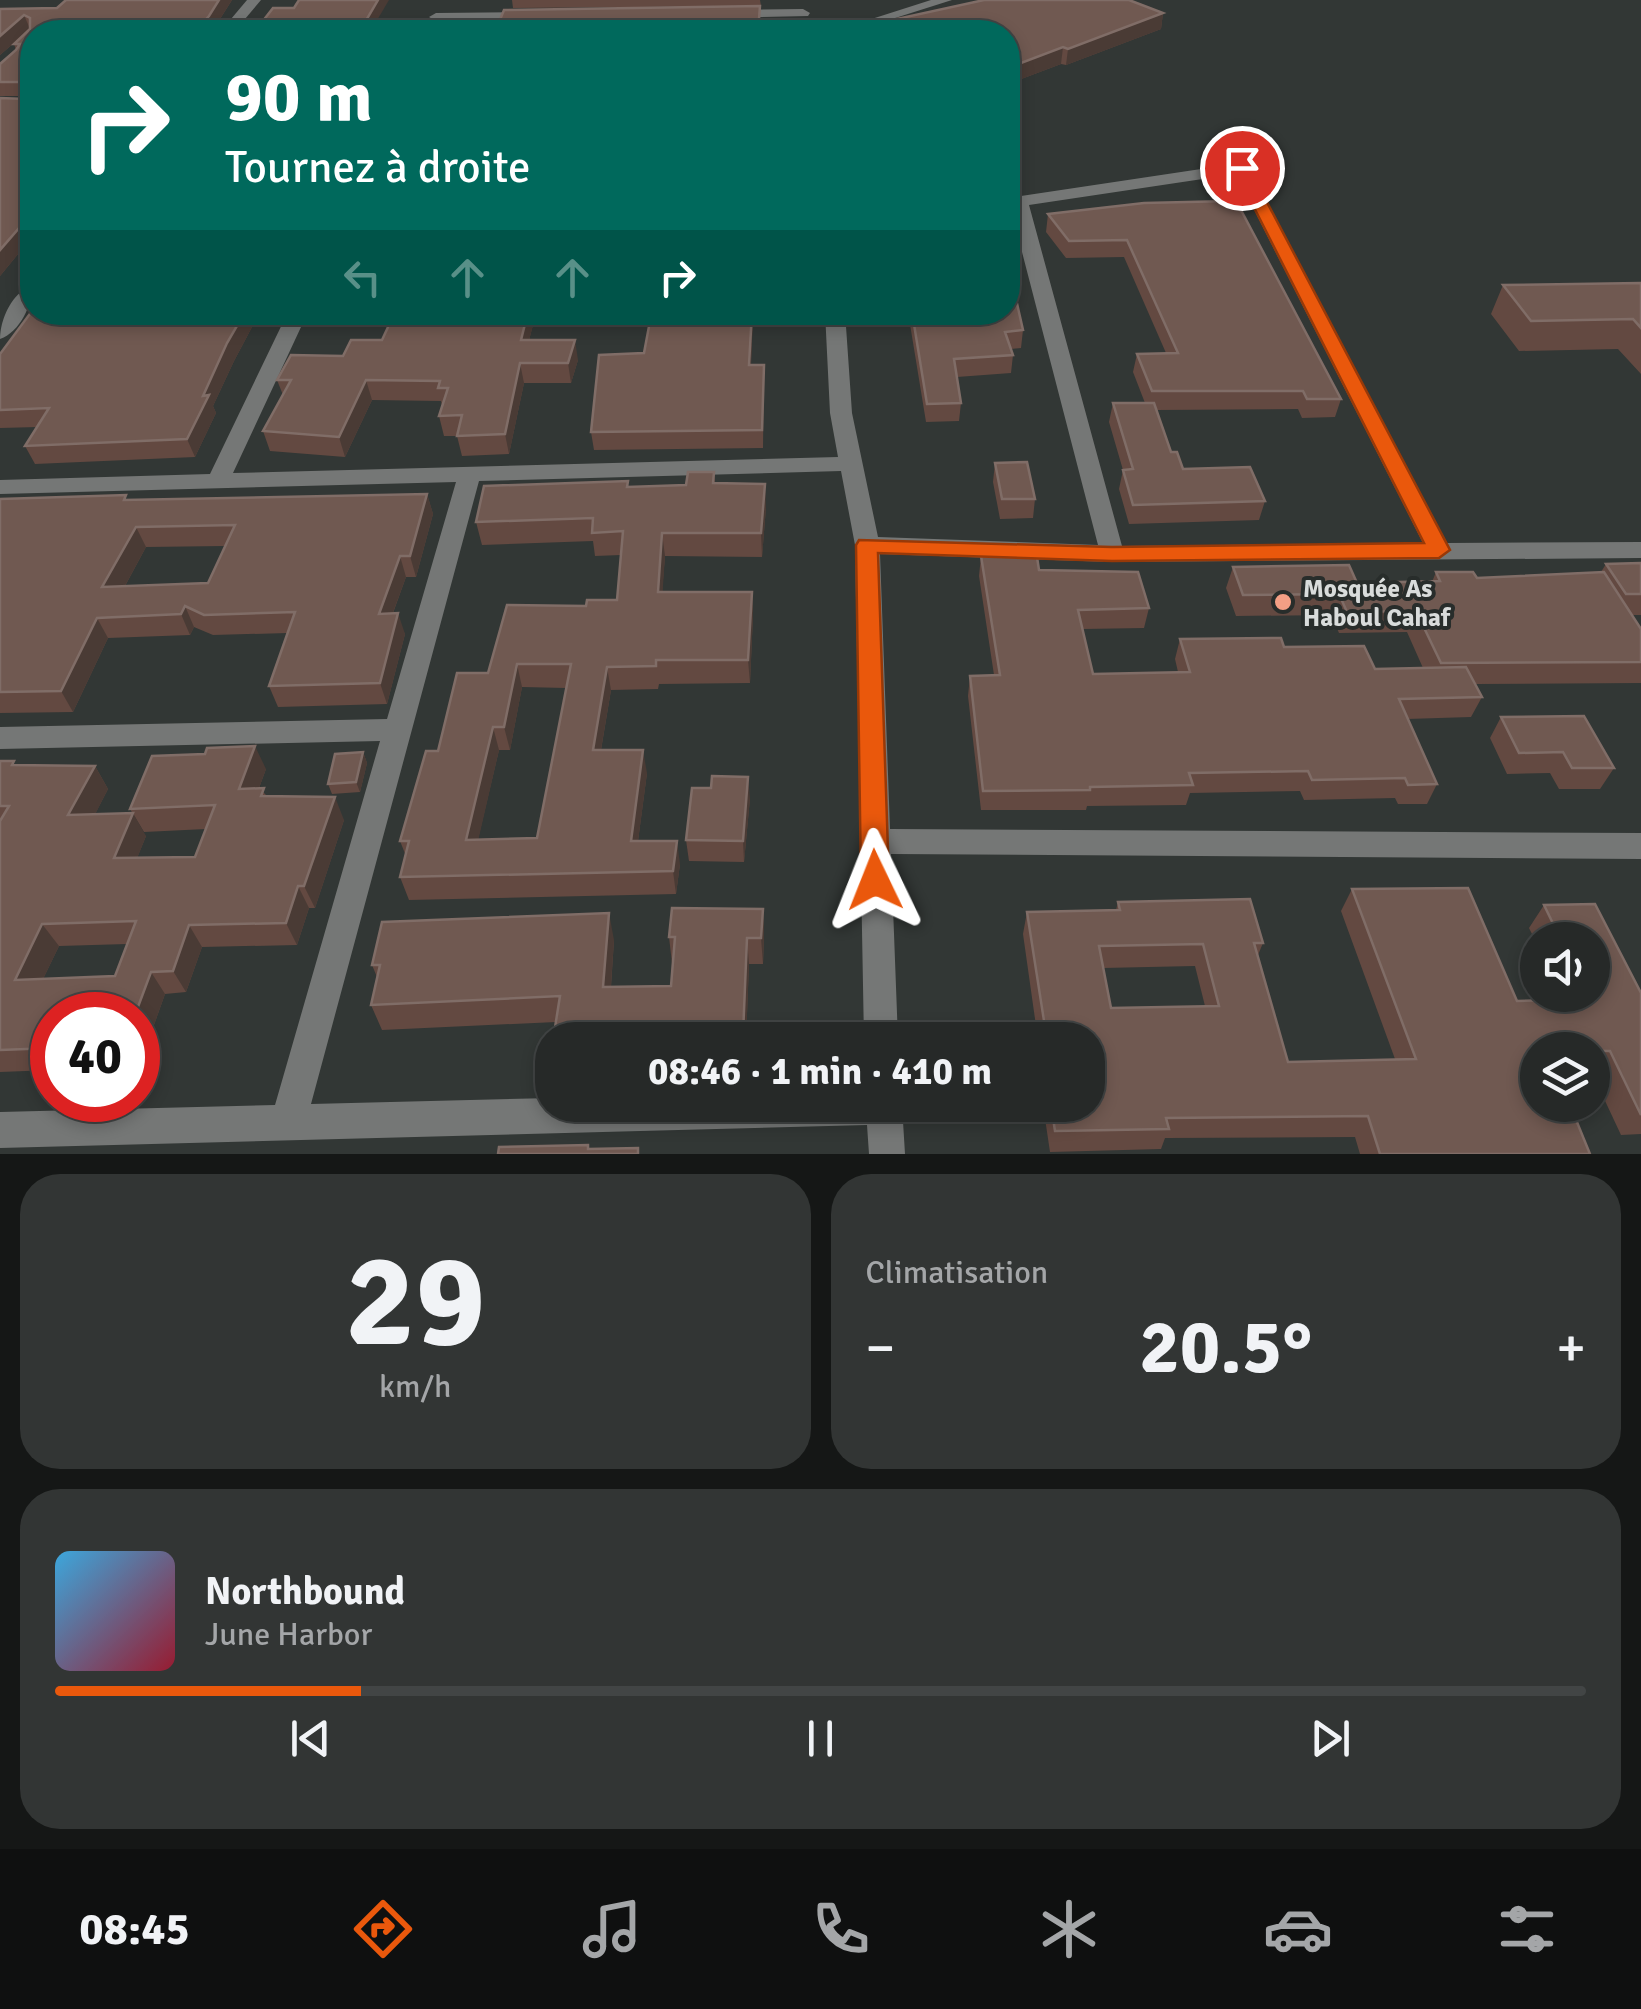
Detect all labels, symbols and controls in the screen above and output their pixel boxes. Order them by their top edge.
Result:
text: 90 m [225,54,373,140]
icon: right [60,60,190,190]
pin [1200,126,1285,211]
text: Tournez à droite [225,140,531,195]
icon: arrive [1215,141,1270,196]
icon: left [335,250,390,305]
icon: ahead [440,250,495,305]
icon: ahead [545,250,600,305]
icon: right [650,250,705,305]
place label: Mosquée As Haboul Cahaf [1303,573,1452,633]
marker: Mosquée As Haboul Cahaf [1272,591,1294,613]
position arrow [823,828,927,932]
map controls [1520,922,1610,1122]
button: sound [1520,922,1610,1012]
speed limit sign: 40 [30,992,160,1122]
button: layers [1520,1032,1610,1122]
text: 08:46 · 1 min · 410 m [648,1048,992,1095]
text: 29 [345,1222,485,1382]
text: Climatisation [866,1253,1048,1292]
text: 20.5° [1139,1301,1312,1394]
text: − [866,1314,895,1382]
text: + [1556,1314,1586,1382]
text: km/h [379,1367,451,1406]
text: Northbound [205,1568,405,1615]
text: June Harbor [205,1615,372,1654]
icon: previous [283,1711,338,1766]
icon: pause [793,1711,848,1766]
icon: next [1303,1711,1358,1766]
icon: directions [348,1894,418,1964]
icon: music [577,1894,647,1964]
icon: phone [806,1894,876,1964]
icon: climate [1034,1894,1104,1964]
icon: car [1263,1894,1333,1964]
icon: filters [1492,1894,1562,1964]
text: 08:45 [79,1902,190,1957]

